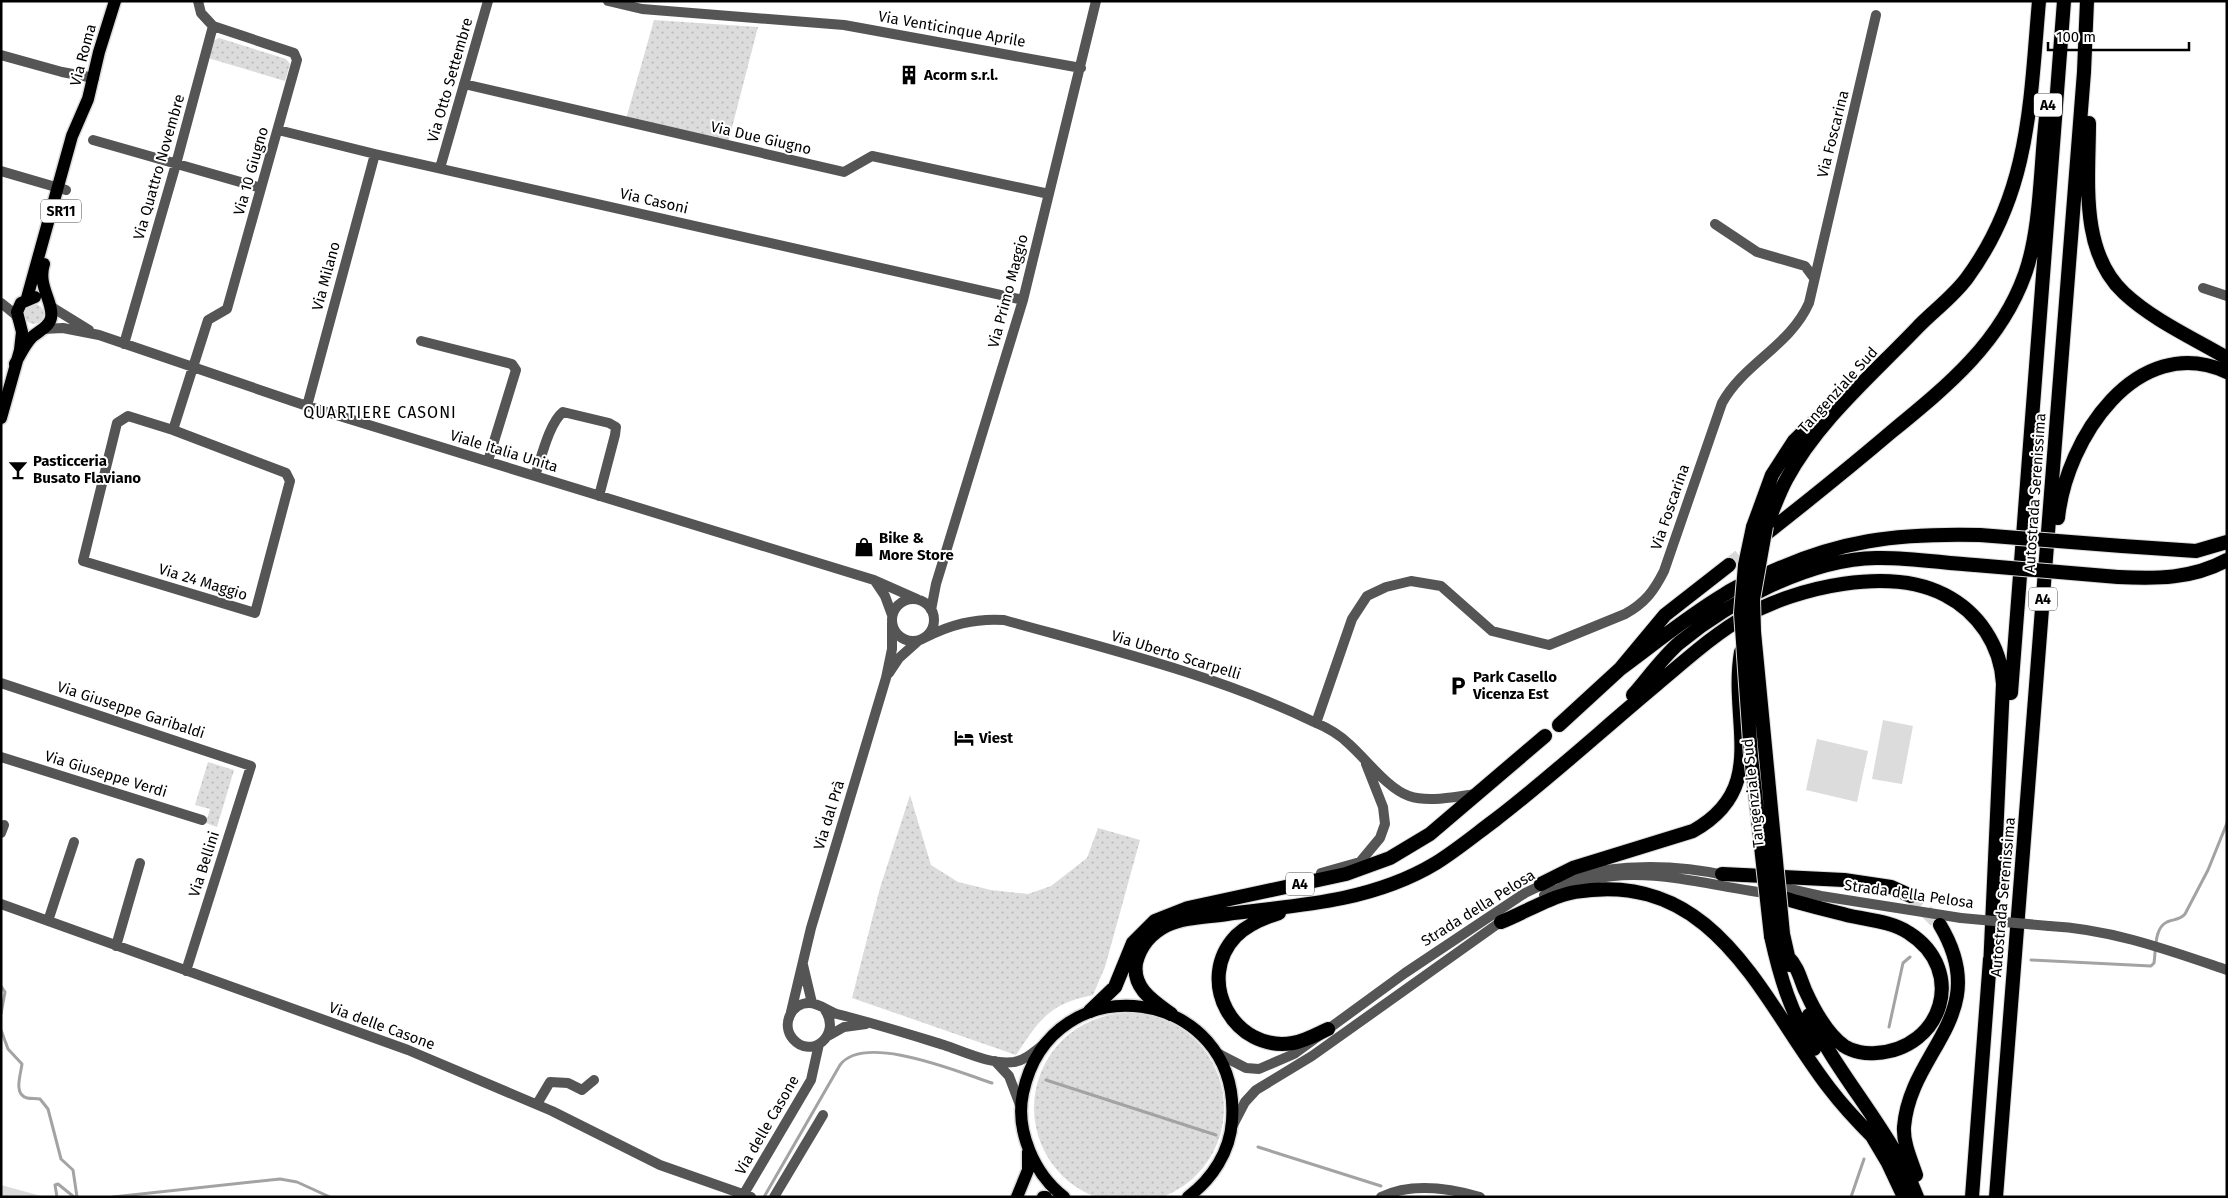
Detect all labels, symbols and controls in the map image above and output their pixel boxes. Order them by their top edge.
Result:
street label: Via Venticinque Aprile [877,7,1027,51]
street label: Via Otto Settembre [424,16,476,144]
scale bar [2048,20,2189,52]
street label: Via Roma [66,22,100,88]
text: 100 m [2056,28,2096,46]
building icon: Acorm s.r.l. [898,64,920,86]
place label: Acorm s.r.l. [923,66,999,84]
street label: Via Foscarina [1813,88,1853,180]
street label: Via Quattro Novembre [130,92,188,242]
road number: A4 [2034,94,2062,116]
street label: Via Due Giugno [709,118,813,158]
street label: Via 10 Giugno [230,125,272,217]
street label: Via Casoni [618,184,690,218]
road number: SR11 [41,200,81,222]
street label: Via Primo Maggio [984,232,1032,350]
street label: Via Milano [308,240,344,312]
street label: Tangenziale Sud [1795,343,1881,437]
district label: QUARTIERE CASONI [303,403,457,422]
street label: Autostrada Serenissima [2020,412,2050,574]
street label: Viale Italia Unita [448,426,560,476]
place label: Pasticceria Busato Flaviano [33,452,141,487]
bar icon: Pasticceria Busato Flaviano [7,459,29,481]
street label: Via Foscarina [1647,462,1693,552]
place label: Bike & More Store [879,529,954,564]
shop icon: Bike & More Store [853,536,875,558]
street label: Via 24 Maggio [156,560,250,604]
road number: A4 [2029,588,2057,610]
street label: Via Uberto Scarpelli [1109,627,1243,683]
place label: Park Casello Vicenza Est [1472,668,1557,703]
parking icon: Park Casello Vicenza Est [1447,675,1469,697]
street label: Via Giuseppe Garibaldi [55,678,207,742]
hotel icon: Viest [953,727,975,749]
place label: Viest [978,729,1013,747]
street label: Tangenziale Sud [1738,738,1768,848]
street label: Via Giuseppe Verdi [43,747,169,801]
street label: Via dal Prà [810,778,848,852]
street label: Autostrada Serenissima [1987,816,2019,978]
street label: Via Bellini [185,829,223,899]
street label: Strada della Pelosa [1418,866,1538,950]
road number: A4 [1286,872,1314,896]
street label: Strada della Pelosa [1843,876,1975,912]
street label: Via delle Casone [326,998,438,1054]
street label: Via delle Casone [731,1072,803,1178]

